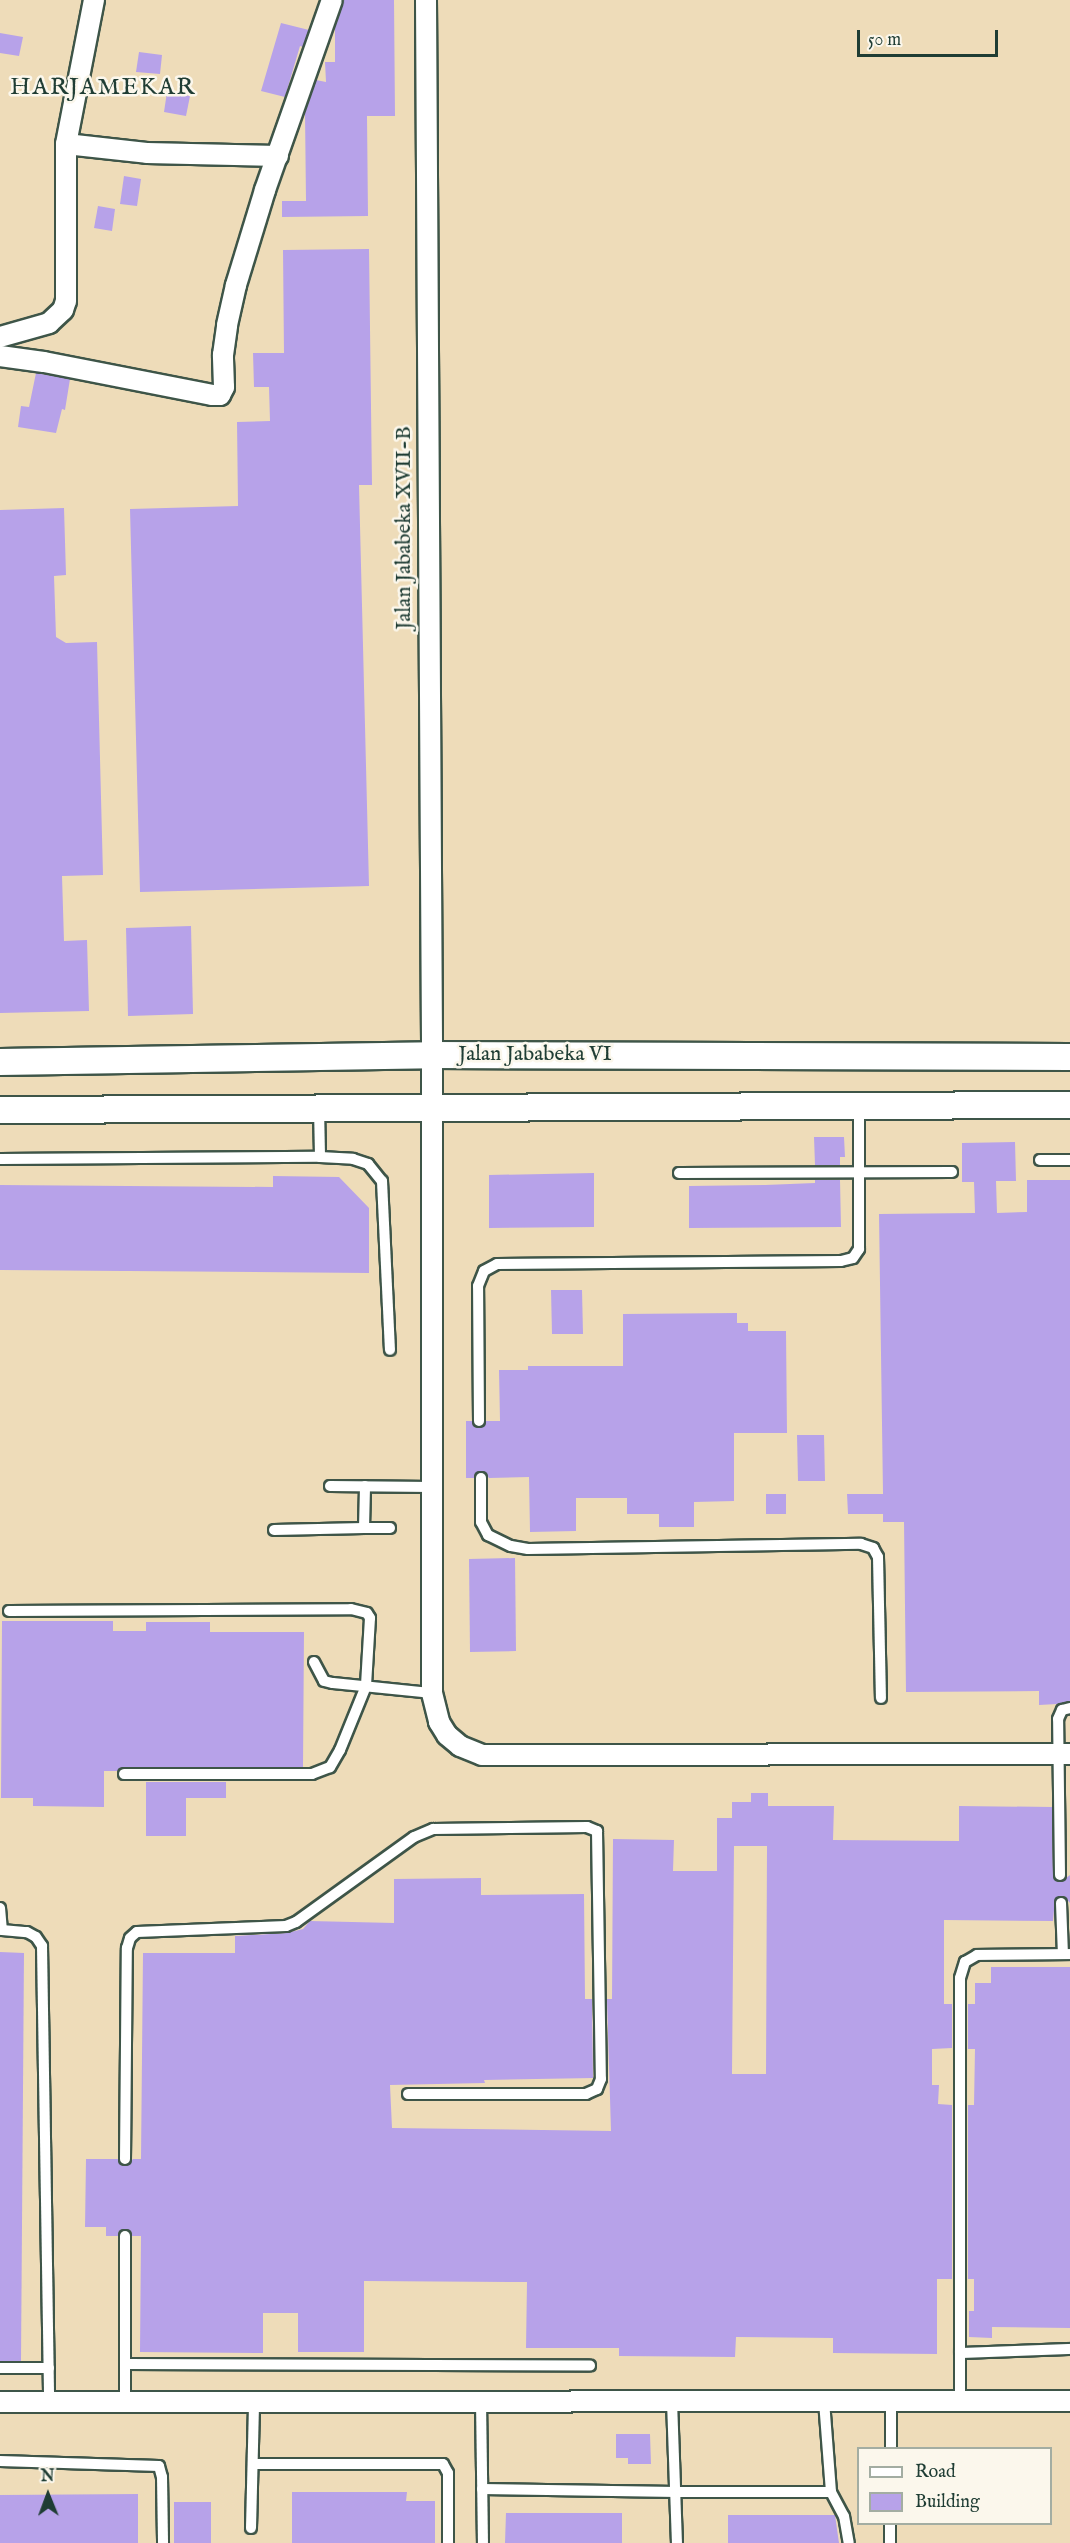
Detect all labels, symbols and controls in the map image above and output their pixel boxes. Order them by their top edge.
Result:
scale bar [860,18,1001,56]
text: 50 m [868,29,901,52]
district label: HARJAMEKAR [10,74,196,102]
street label: Jalan Jababeka XVII-B [392,426,418,630]
street label: Jalan Jababeka VI [458,1042,612,1068]
legend [857,2447,1052,2525]
text: Road [915,2461,956,2484]
north arrow [18,2465,78,2525]
text: N [41,2467,55,2487]
text: Building [915,2491,980,2514]

